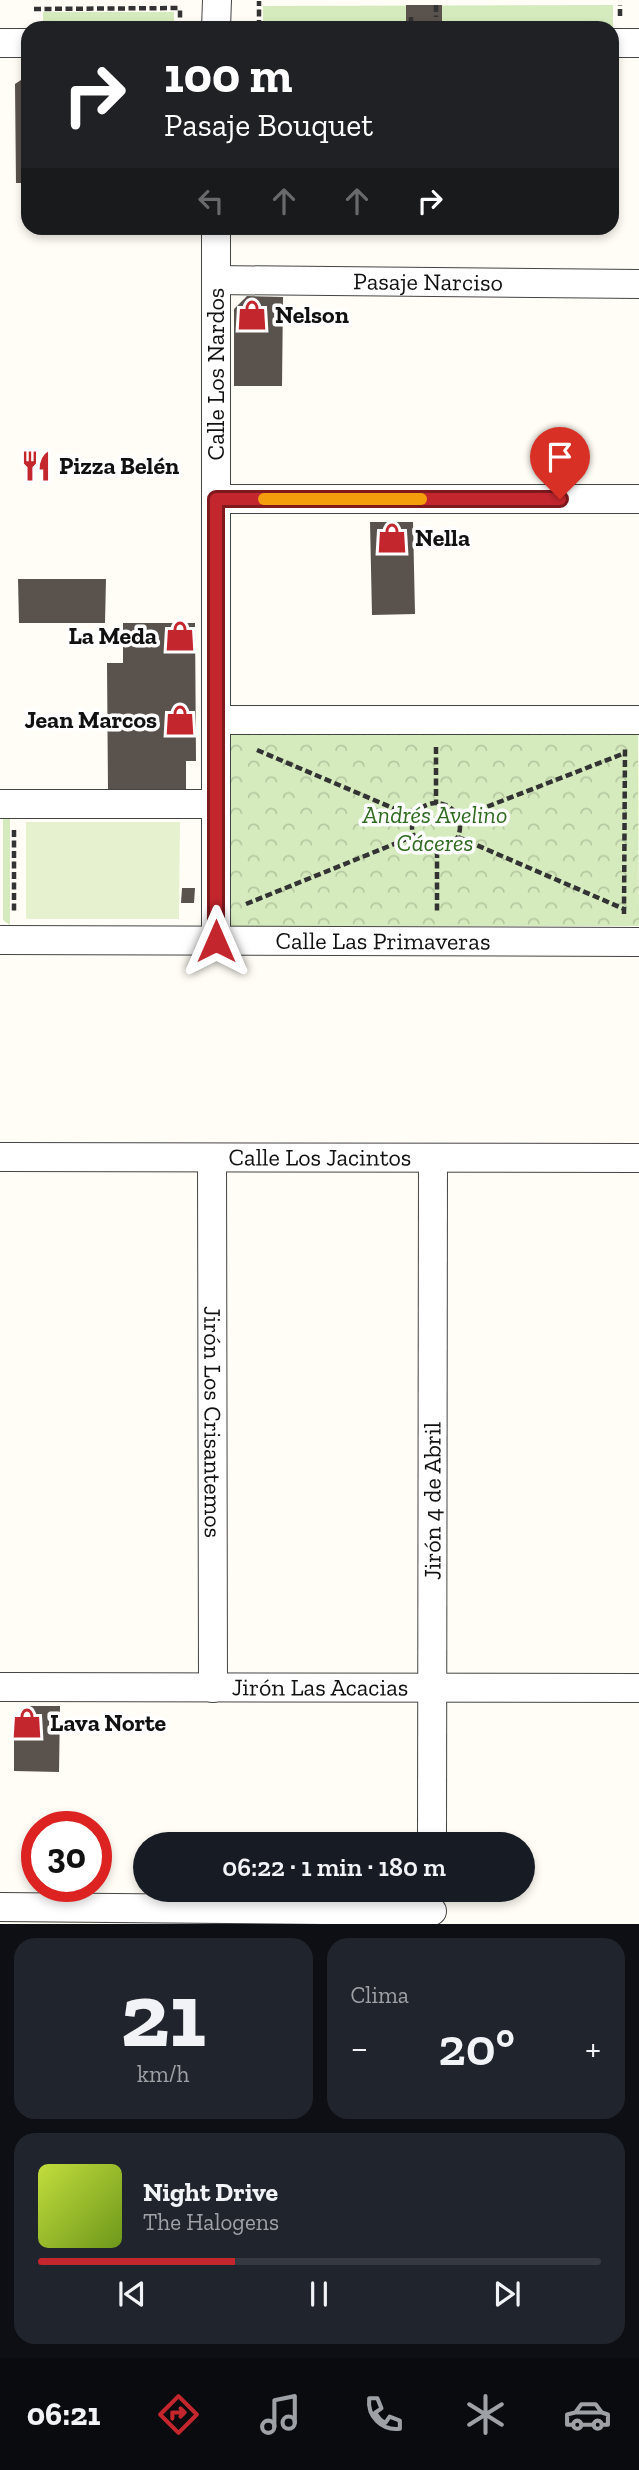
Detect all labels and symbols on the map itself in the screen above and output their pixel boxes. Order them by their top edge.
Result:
street label: Pasaje Narciso [353,266,503,297]
street label: Calle Los Nardos [201,288,230,460]
shop icon: Nelson [235,298,269,332]
place label: Nelson [275,300,349,329]
pin [530,427,590,499]
restaurant icon: Pizza Belén [19,449,53,483]
place label: Pizza Belén [59,451,179,480]
shop icon: Nella [375,521,409,555]
place label: Nella [415,523,470,552]
shop icon: La Meda [163,619,197,653]
place label: La Meda [68,621,157,650]
shop icon: Jean Marcos [163,703,197,737]
place label: Jean Marcos [25,705,157,734]
park label: Andrés Avelino Cáceres [362,800,507,857]
position arrow [179,904,253,978]
street label: Calle Las Primaveras [275,926,491,956]
street label: Calle Los Jacintos [229,1142,411,1172]
street label: Jirón Los Crisantemos [198,1306,228,1538]
street label: Jirón 4 de Abril [417,1422,447,1580]
street label: Jirón Las Acacias [232,1672,408,1702]
shop icon: Lava Norte [10,1706,44,1740]
place label: Lava Norte [50,1708,167,1737]
speed limit sign: 30 [21,1811,112,1902]

